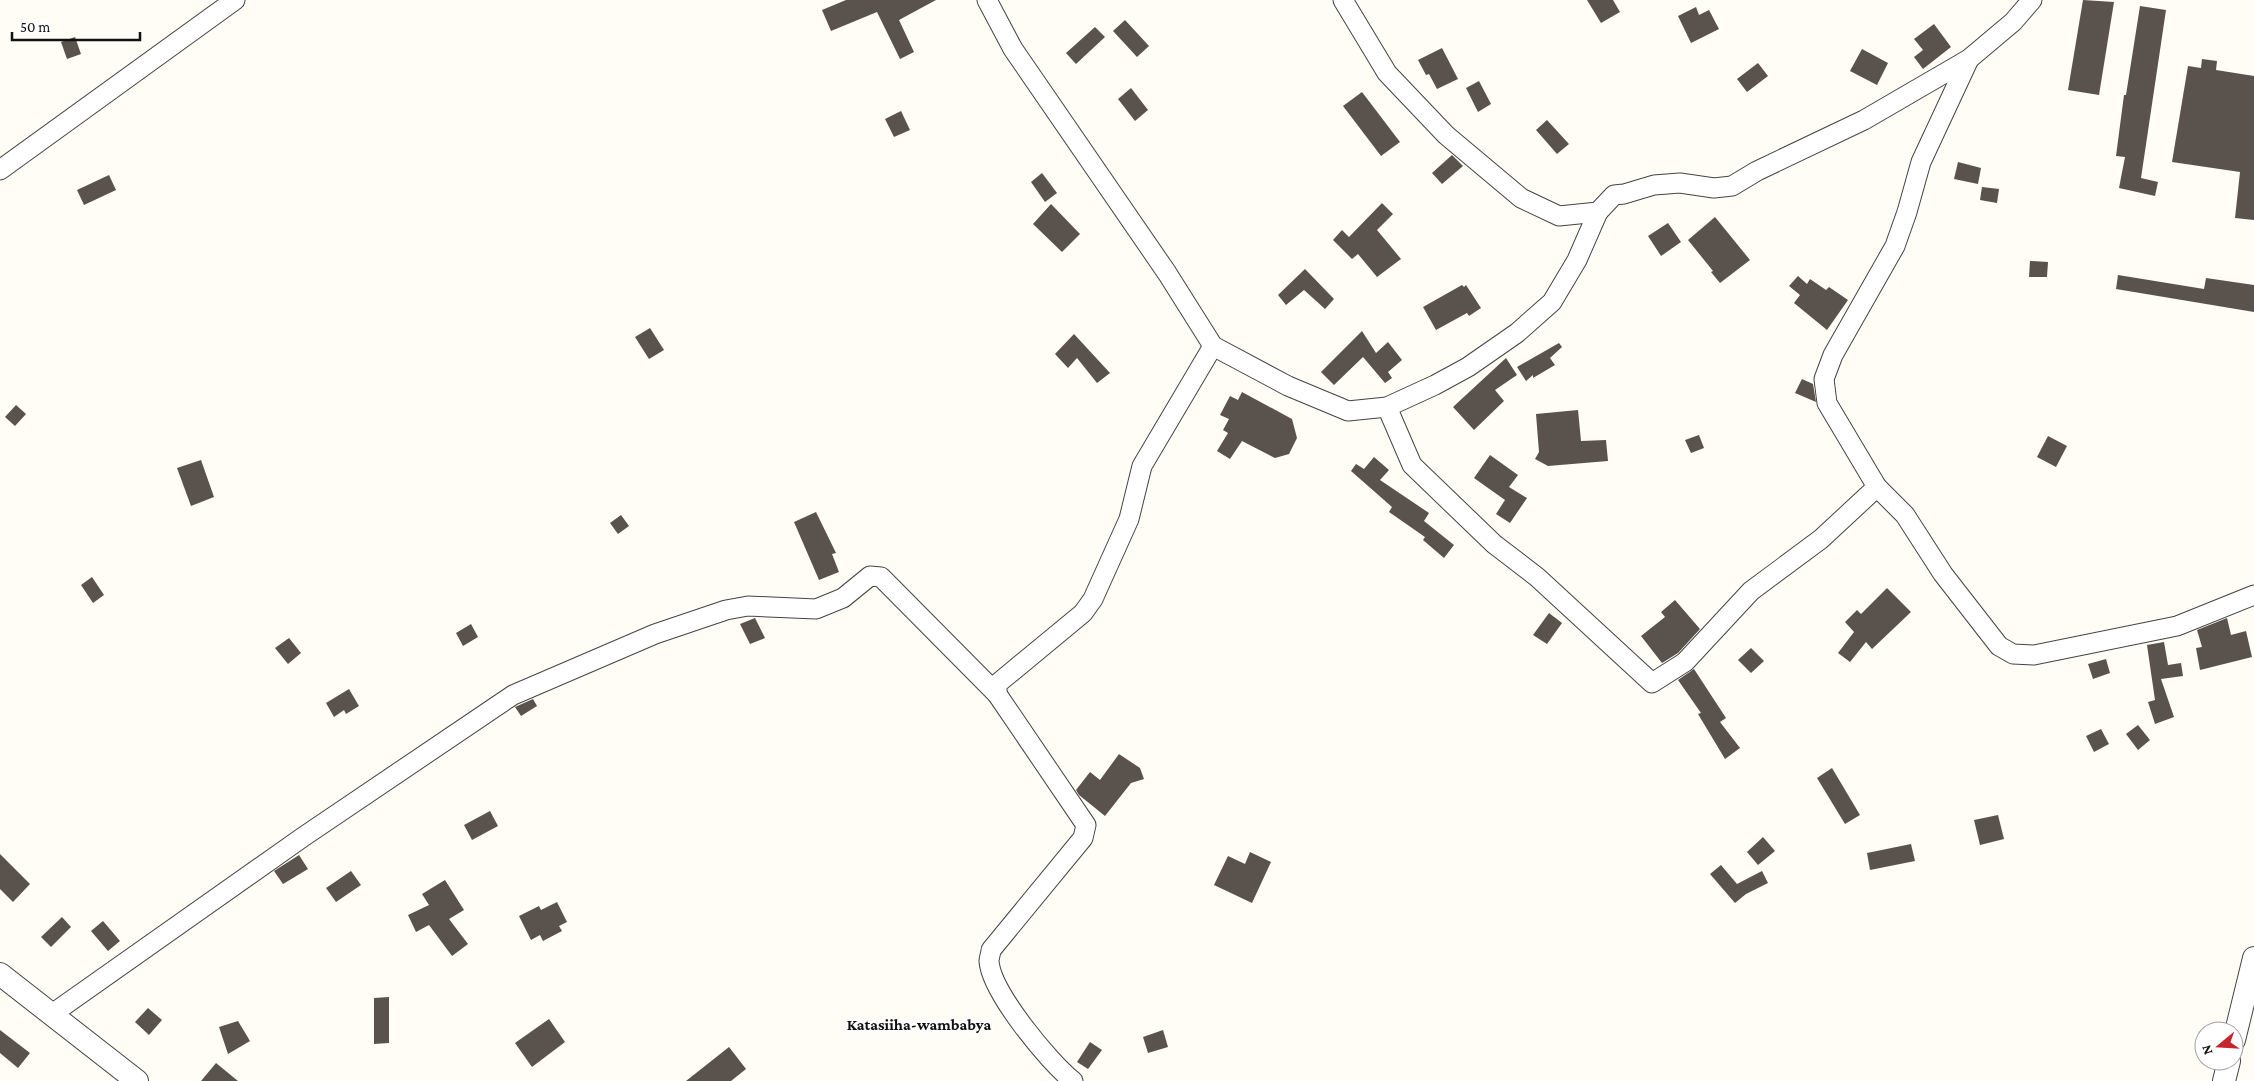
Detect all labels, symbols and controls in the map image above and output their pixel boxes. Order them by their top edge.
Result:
scale bar [12,10,140,42]
text: 50 m [20,19,50,35]
district label: Katasiiha-wambabya [847,1016,991,1033]
north arrow [2194,1021,2244,1071]
text: N [2197,1043,2216,1057]

